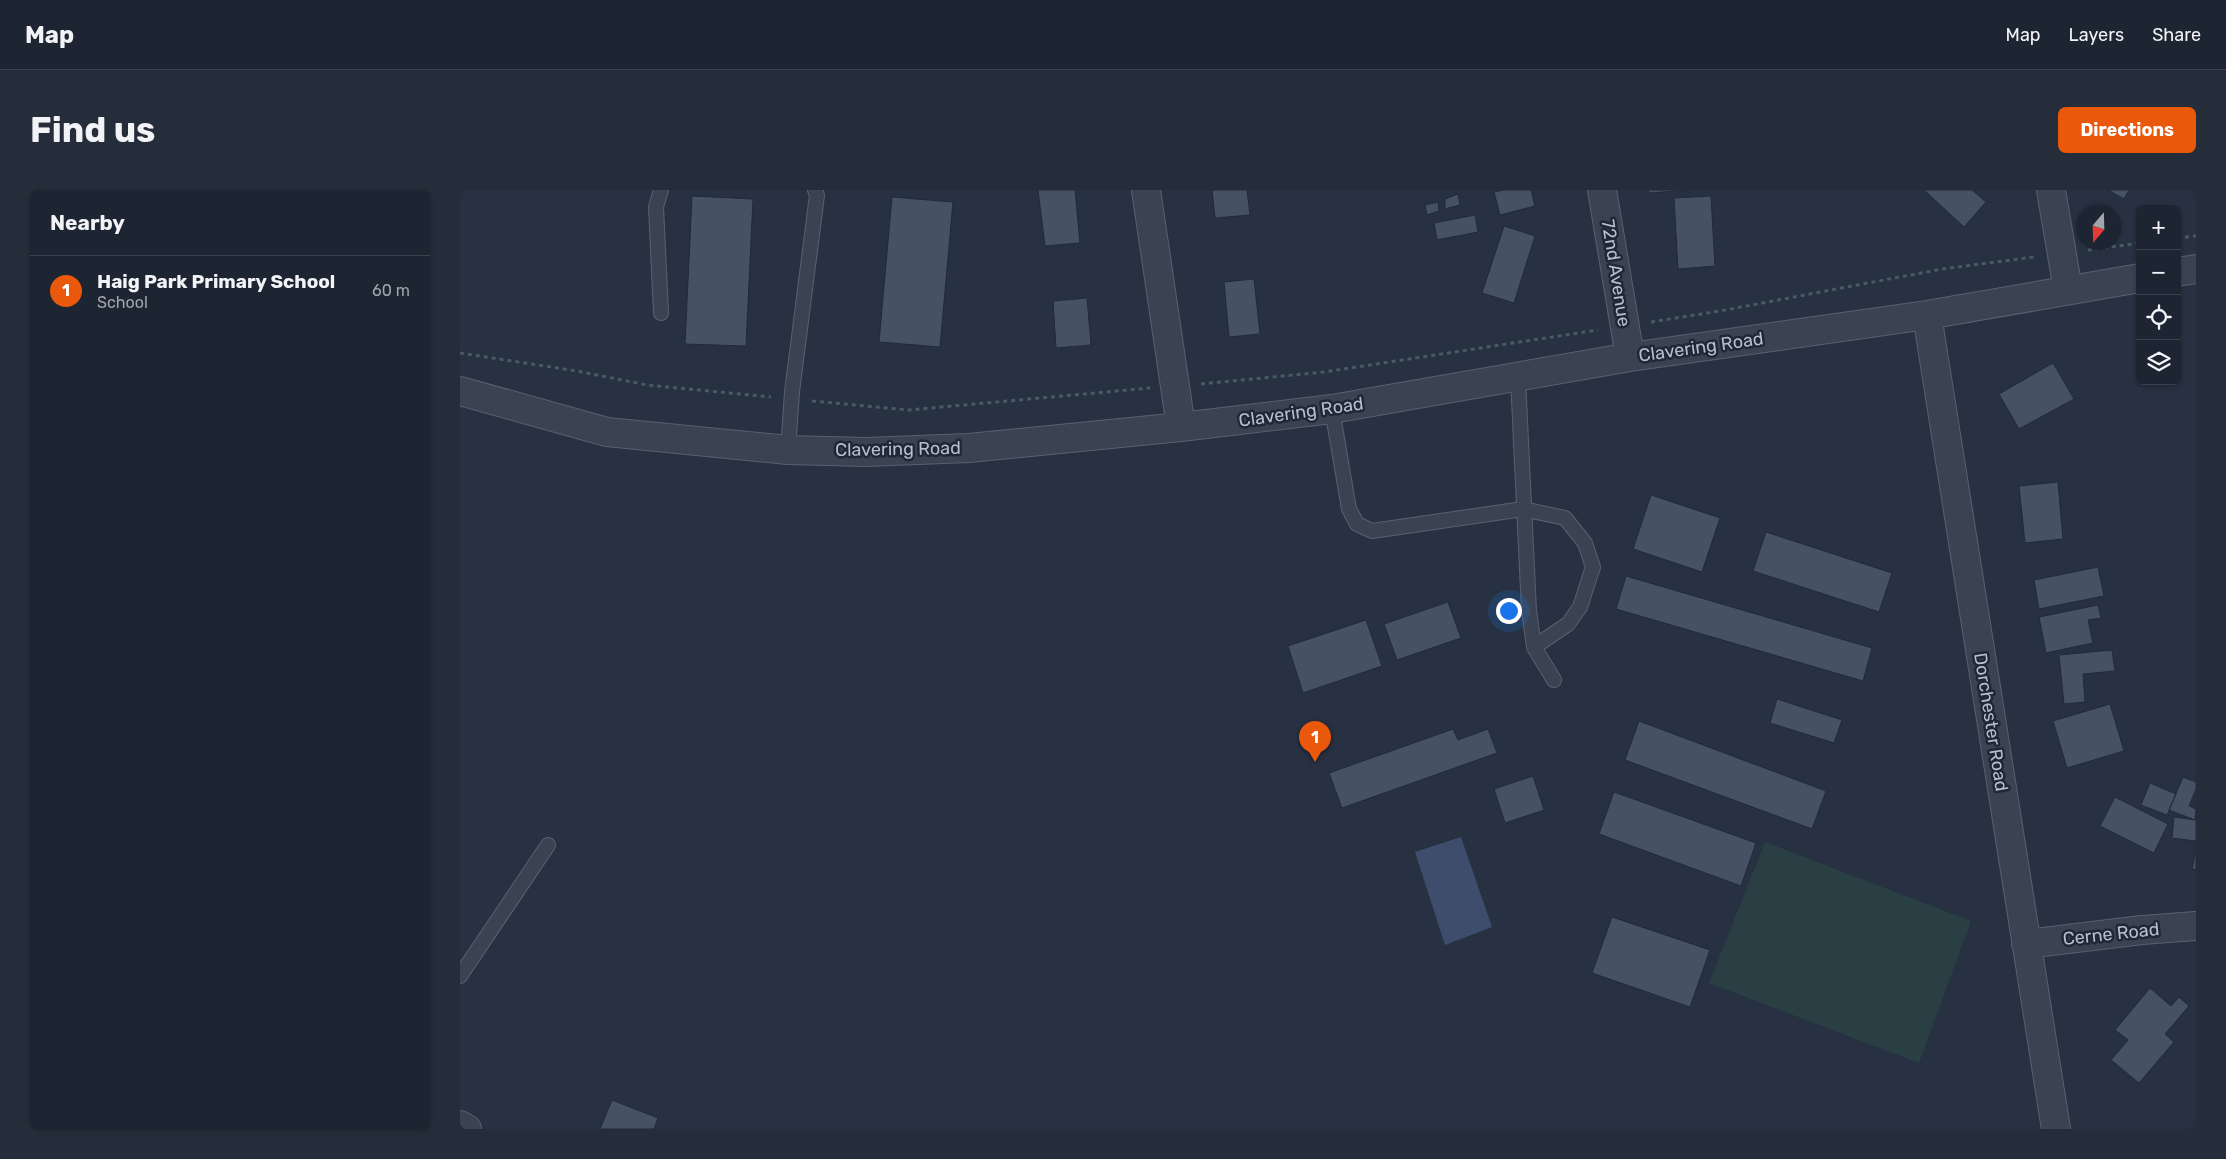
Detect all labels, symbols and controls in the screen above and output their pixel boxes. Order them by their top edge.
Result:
text: Map [25,21,74,49]
text: Map [2006,24,2041,46]
text: Layers [2069,24,2124,46]
text: Share [2152,24,2201,46]
button: Directions [2058,107,2196,153]
text: Find us [30,109,155,151]
north arrow [2076,205,2121,250]
map controls [2136,205,2181,385]
button: + [2136,205,2181,250]
text: Nearby [50,210,125,235]
street label: 72nd Avenue [1597,218,1635,328]
button: − [2136,250,2181,295]
text: Haig Park Primary School [97,270,335,293]
text: 1 [62,281,70,300]
text: 60 m [372,281,410,300]
text: School [97,293,148,312]
button: locate [2136,295,2181,340]
street label: Clavering Road [1637,327,1765,367]
button: layers [2136,340,2181,385]
street label: Clavering Road [1237,392,1365,432]
street label: Clavering Road [835,437,961,461]
your location [1496,598,1522,624]
street label: Dorchester Road [1969,651,2013,793]
pin: 1 [1299,721,1331,762]
street label: Cerne Road [2062,918,2160,950]

